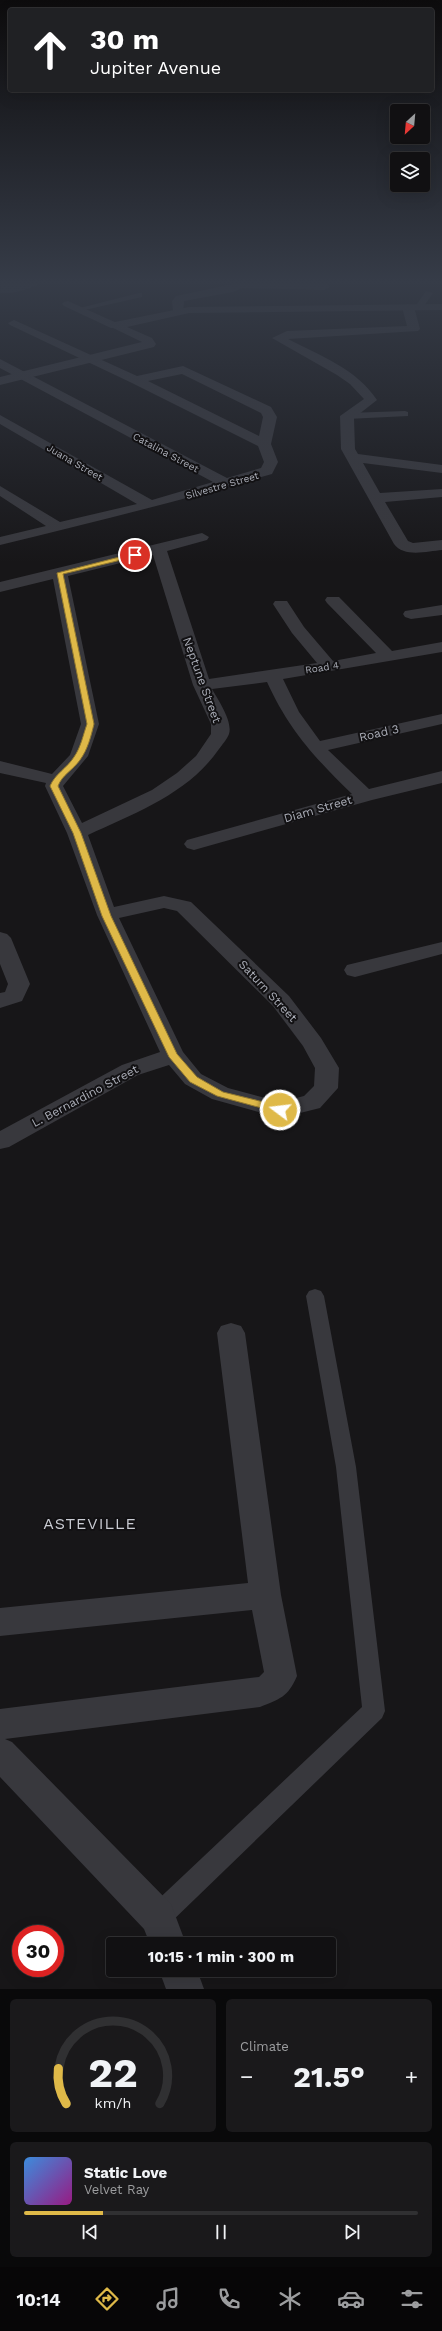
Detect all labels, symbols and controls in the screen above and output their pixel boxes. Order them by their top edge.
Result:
text: 30 m [90,23,159,56]
icon: ahead [24,24,76,76]
text: Jupiter Avenue [90,57,221,78]
north arrow [390,104,430,144]
map controls [390,104,430,192]
button: layers [390,152,430,192]
street label: Catalina Street [131,430,201,475]
street label: Juana Street [45,442,105,483]
street label: Silvestre Street [184,470,261,501]
pin [118,538,152,572]
icon: arrive [124,544,146,566]
street label: Neptune Street [180,635,224,725]
street label: Road 4 [304,659,340,676]
street label: Road 3 [358,722,400,744]
street label: Diam Street [282,793,354,825]
street label: Saturn Street [236,957,300,1025]
street label: L. Bernardino Street [29,1062,141,1130]
position arrow [259,1089,301,1131]
district label: ASTEVILLE [43,1514,137,1533]
speed limit sign: 30 [12,1925,64,1977]
text: 10:15 · 1 min · 300 m [148,1948,294,1966]
text: Climate [240,2039,289,2054]
text: 22 [88,2047,138,2096]
text: 21.5° [293,2059,365,2094]
text: − [240,2064,253,2089]
text: + [405,2064,418,2089]
text: km/h [95,2094,131,2110]
text: Static Love [84,2164,167,2182]
text: Velvet Ray [84,2182,149,2197]
icon: previous [79,2221,101,2243]
icon: pause [210,2221,232,2243]
icon: next [341,2221,363,2243]
icon: directions [93,2285,121,2313]
icon: music [154,2285,182,2313]
icon: phone [215,2285,243,2313]
icon: climate [276,2285,304,2313]
icon: car [337,2285,365,2313]
icon: filters [398,2285,426,2313]
text: 10:14 [16,2289,61,2310]

